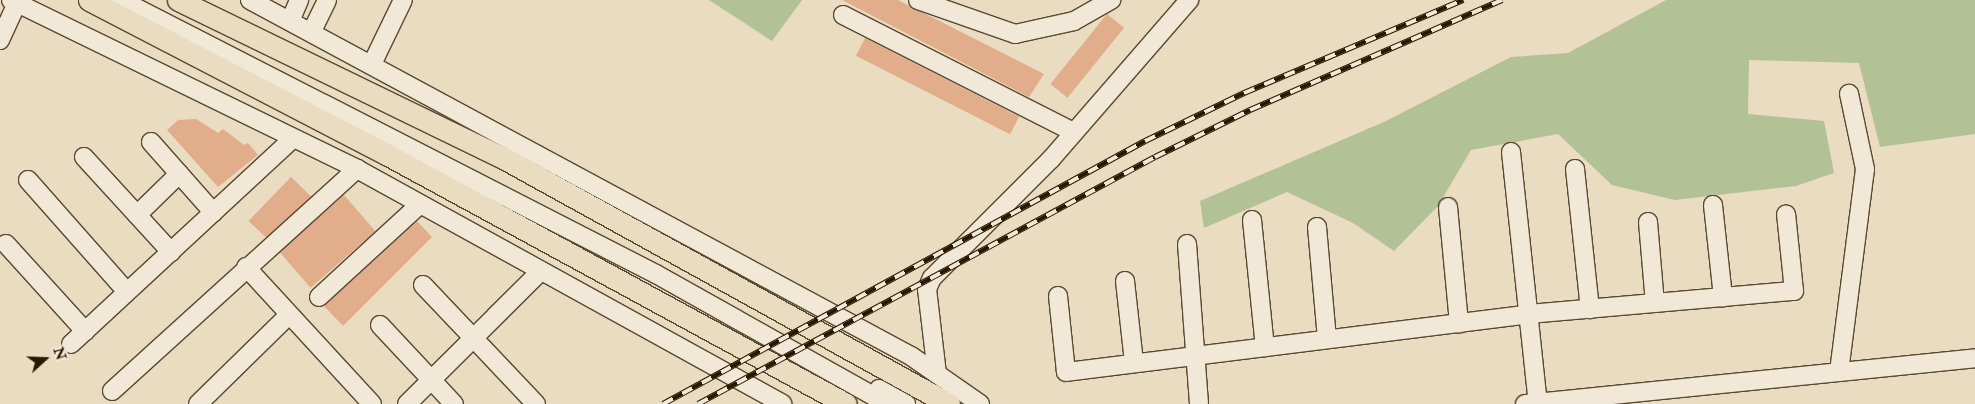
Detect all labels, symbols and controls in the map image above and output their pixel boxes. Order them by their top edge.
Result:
north arrow [20,334,70,384]
text: N [49,345,70,362]

